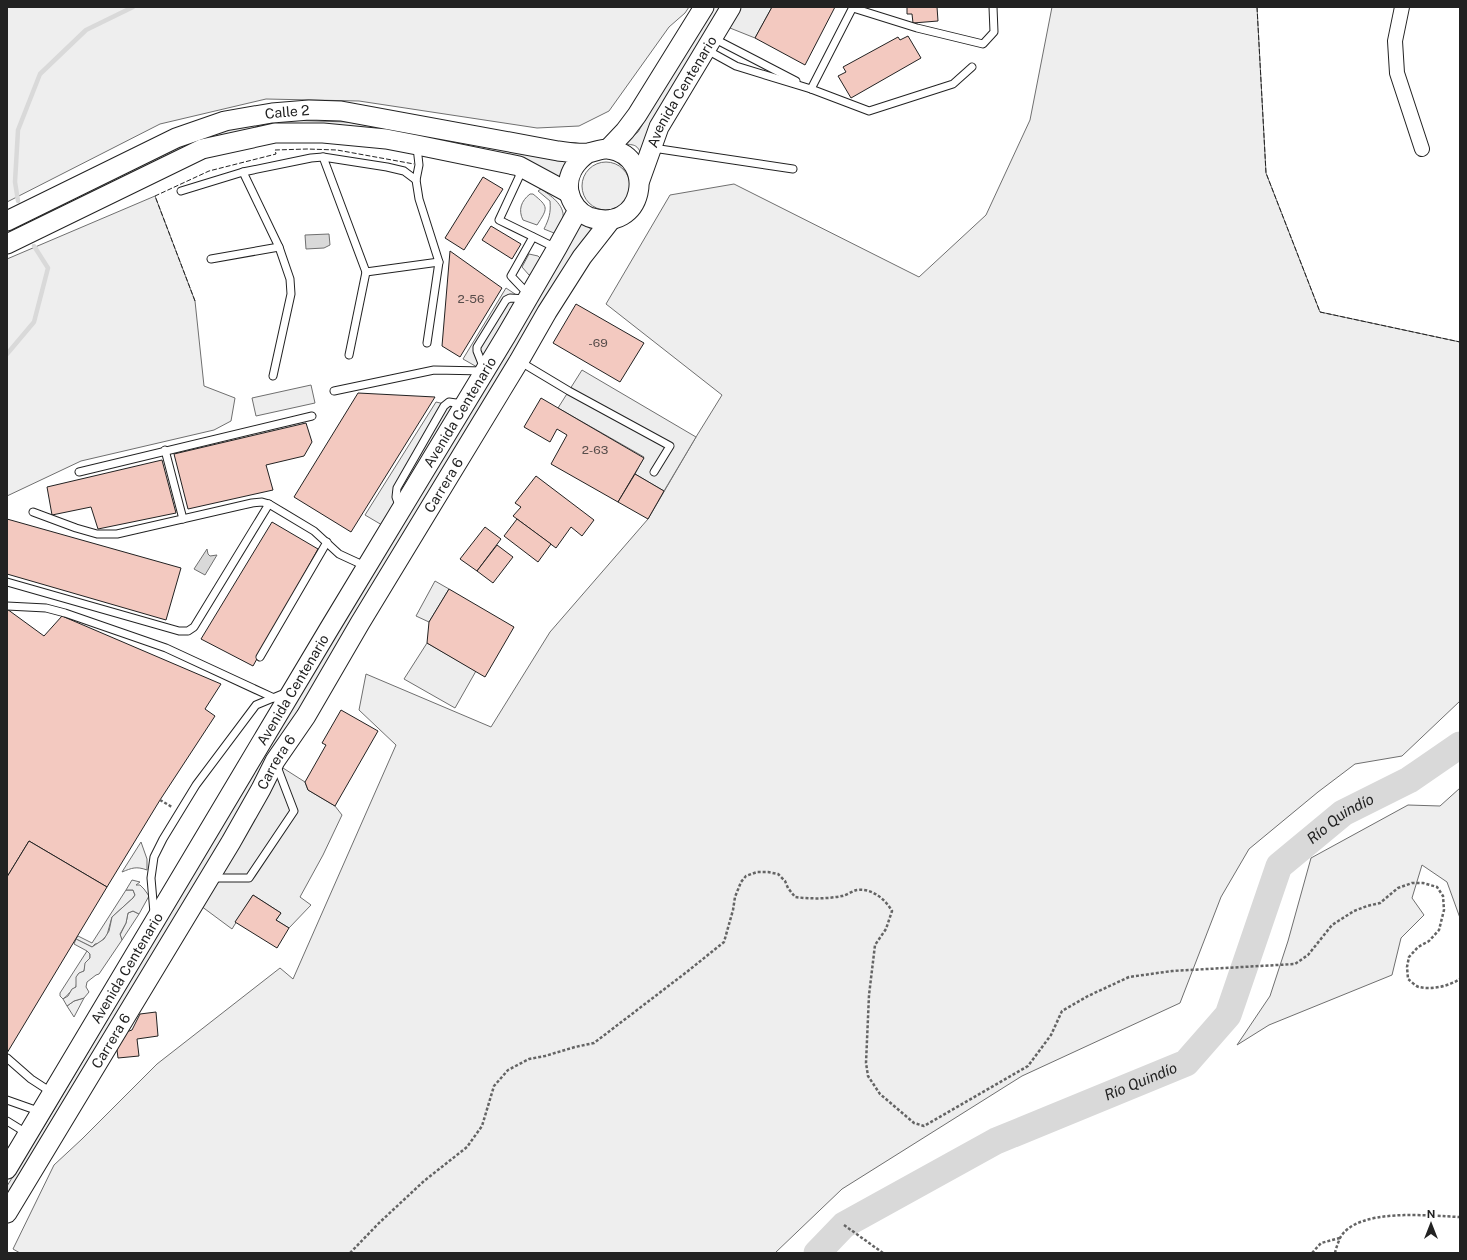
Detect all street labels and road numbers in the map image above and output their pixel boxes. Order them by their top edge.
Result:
street label: Avenida Centenario [644,33,720,150]
street label: Calle 2 [264,102,310,122]
street label: Avenida Centenario [420,354,499,470]
street label: Carrera 6 [421,455,467,515]
street label: Avenida Centenario [254,631,332,748]
street label: Carrera 6 [254,732,299,792]
street label: Avenida Centenario [88,910,166,1026]
street label: Carrera 6 [88,1010,134,1071]

